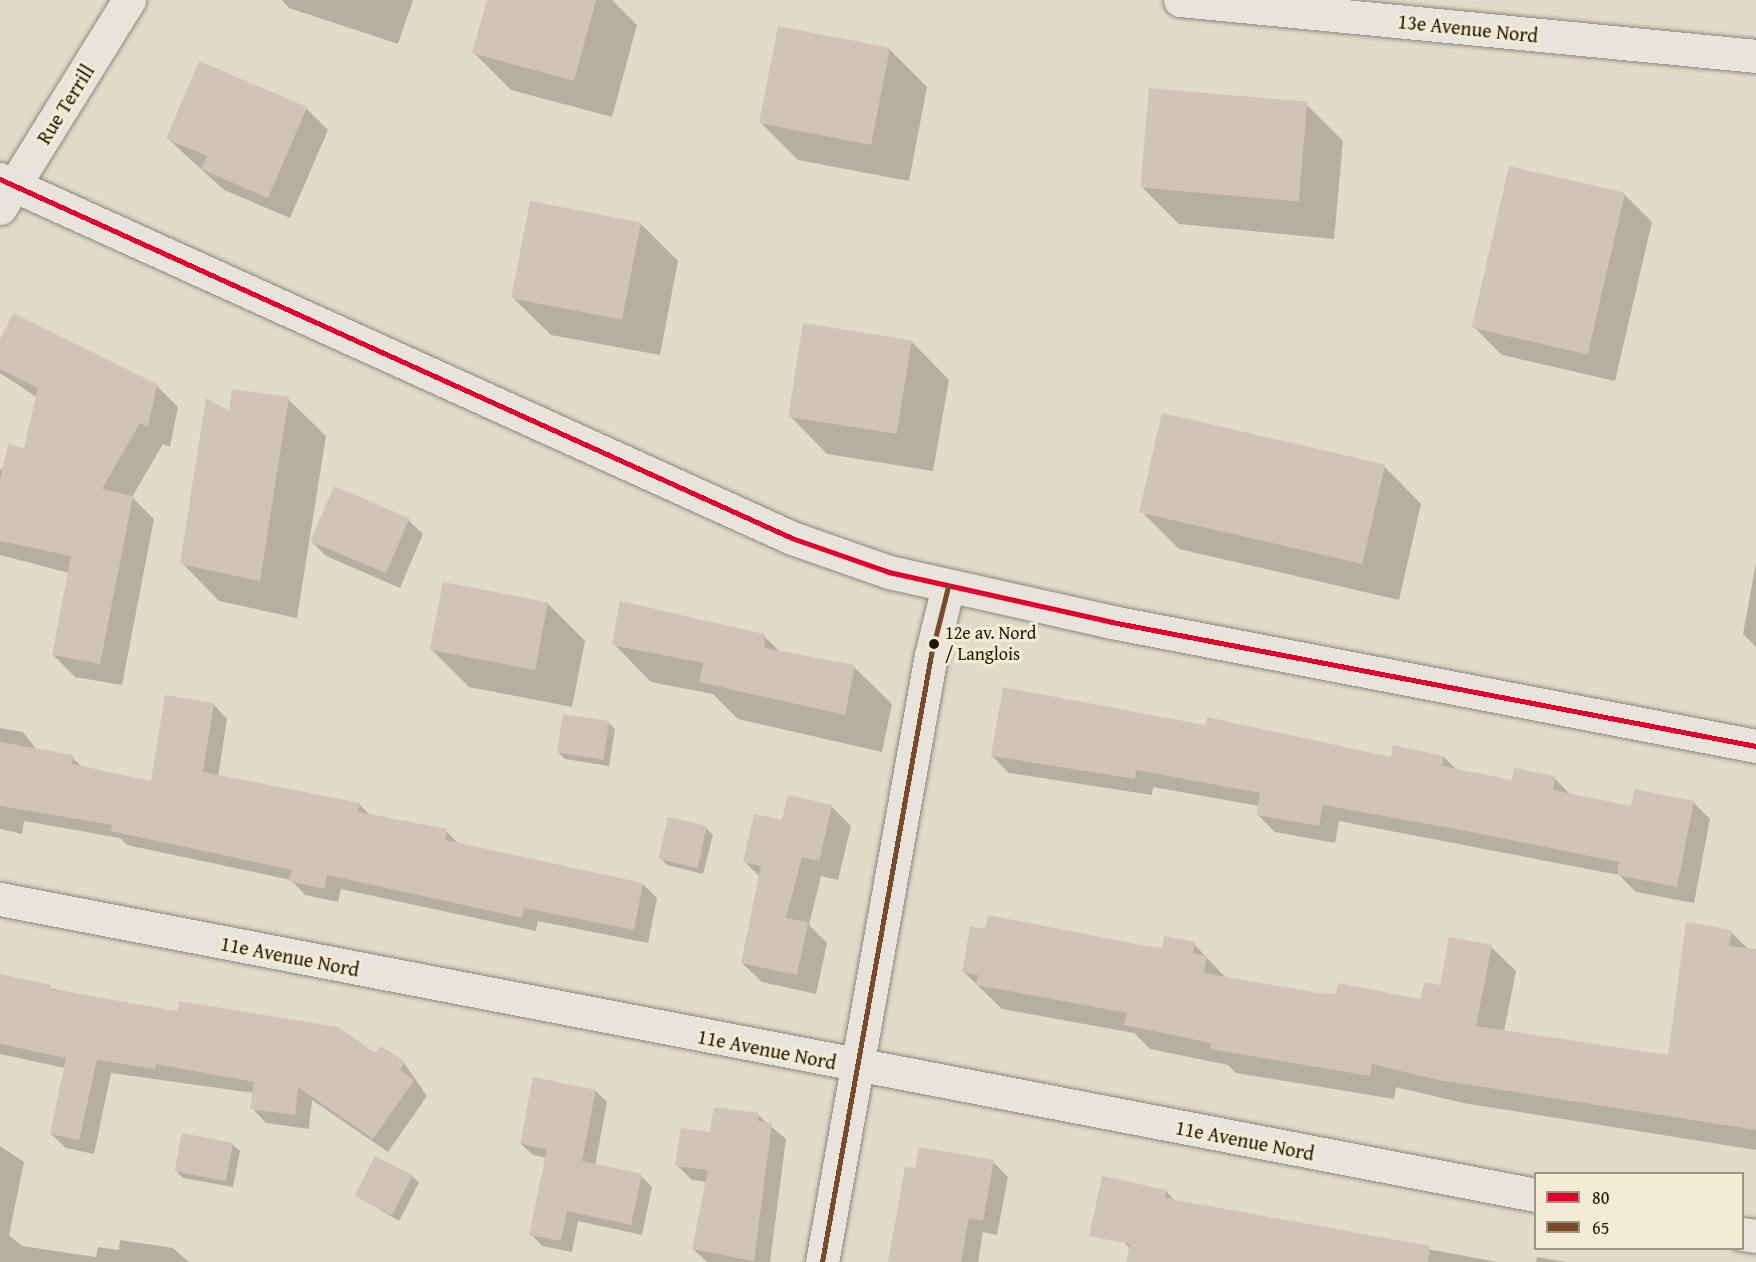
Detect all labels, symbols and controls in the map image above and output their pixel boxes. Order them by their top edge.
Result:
street label: 13e Avenue Nord [1397,9,1539,47]
street label: Rue Terrill [31,60,99,148]
place label: 12e av. Nord / Langlois [945,623,1036,666]
marker: 12e av. Nord / Langlois [928,638,940,650]
street label: 11e Avenue Nord [219,931,361,981]
street label: 11e Avenue Nord [696,1024,838,1074]
street label: 11e Avenue Nord [1174,1115,1316,1165]
legend [1534,1172,1744,1250]
text: 80 [1592,1184,1609,1211]
text: 65 [1592,1214,1609,1241]

